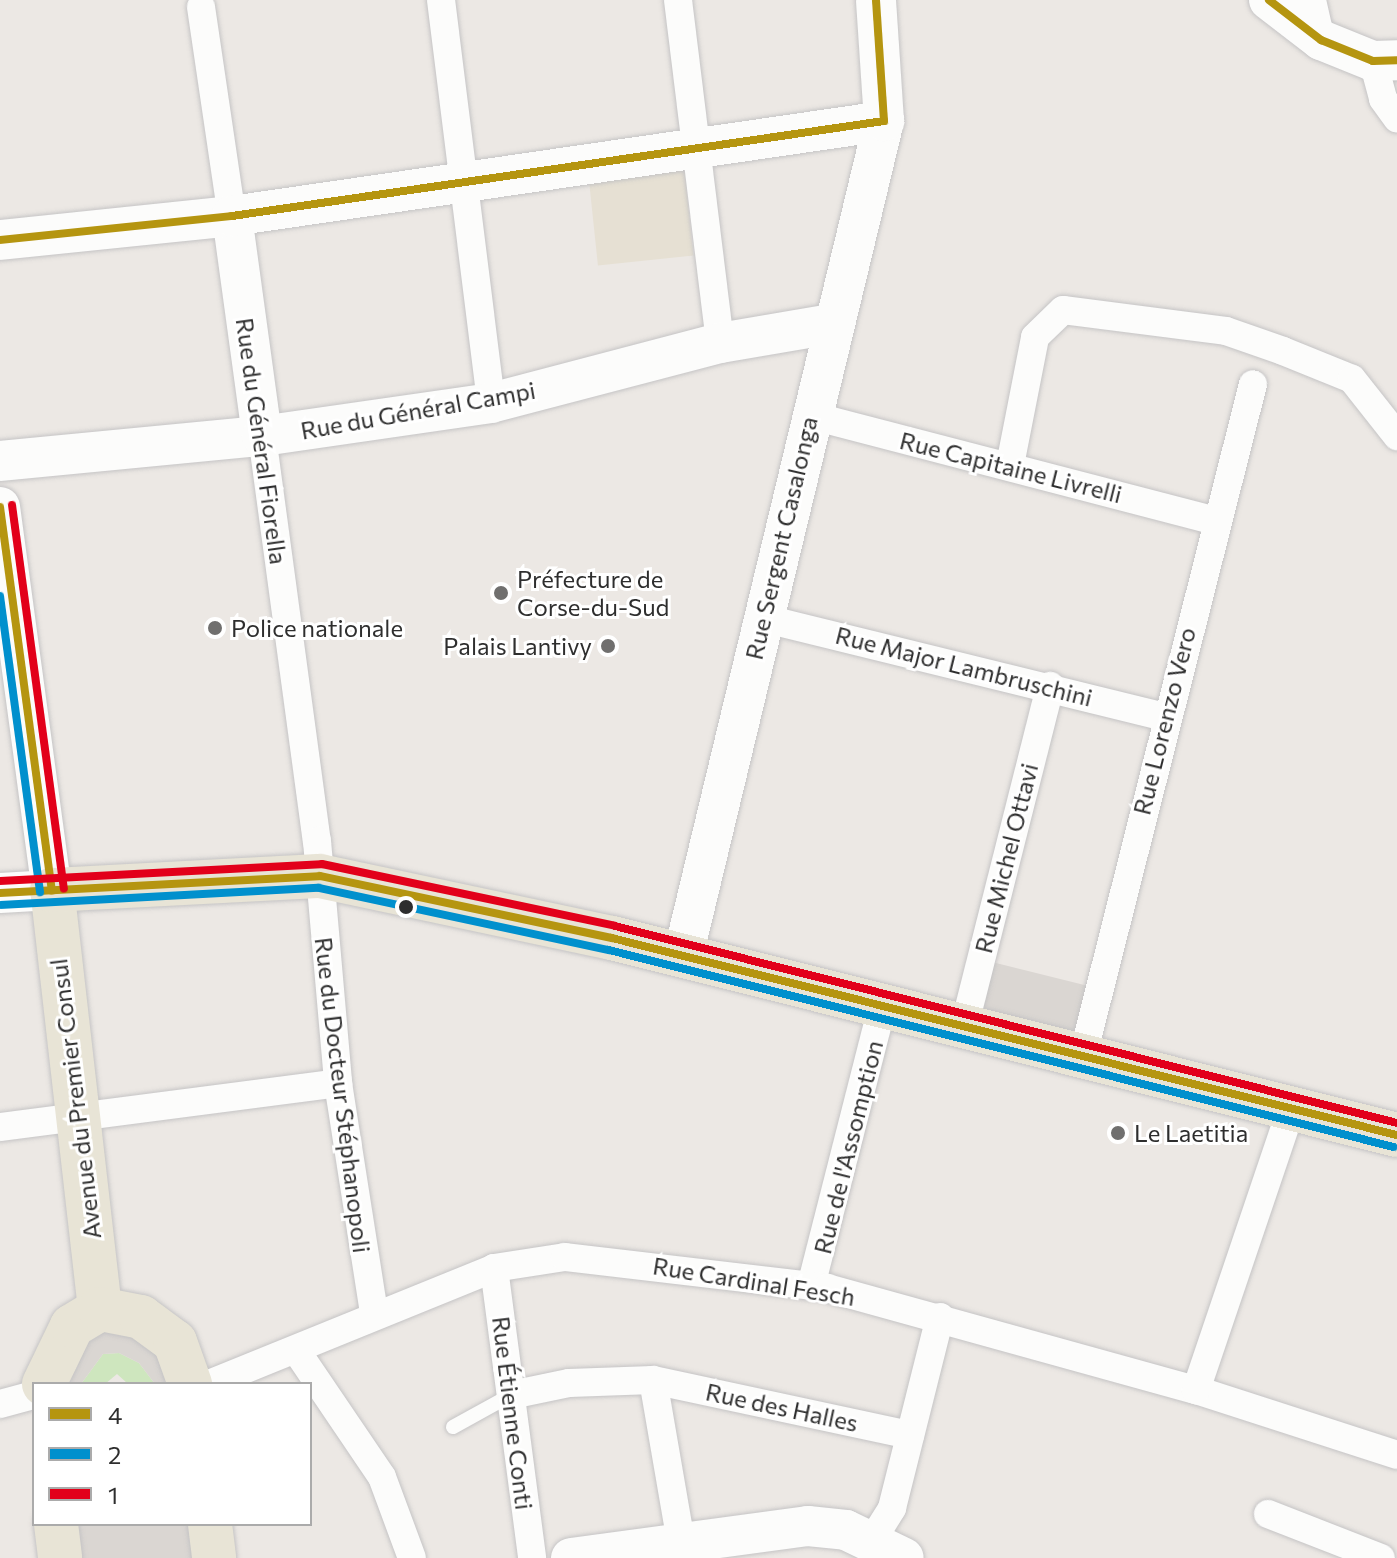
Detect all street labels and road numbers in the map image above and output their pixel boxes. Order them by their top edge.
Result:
street label: Rue du Général Fiorella [230,316,294,566]
street label: Rue du Général Campi [298,375,538,445]
street label: Rue Sergent Casalonga [739,414,823,662]
street label: Rue Capitaine Livrelli [897,425,1125,509]
street label: Rue Major Lambruschini [833,620,1095,712]
street label: Rue Lorenzo Vero [1127,624,1201,818]
street label: Rue Michel Ottavi [968,760,1044,956]
street label: Rue du Docteur Stéphanopoli [309,936,377,1254]
street label: Avenue du Premier Consul [44,957,106,1241]
street label: Rue de l'Assomption [808,1037,888,1257]
street label: Rue Cardinal Fesch [651,1251,857,1311]
street label: Rue Étienne Conti [487,1315,539,1511]
street label: Rue des Halles [703,1377,861,1437]

